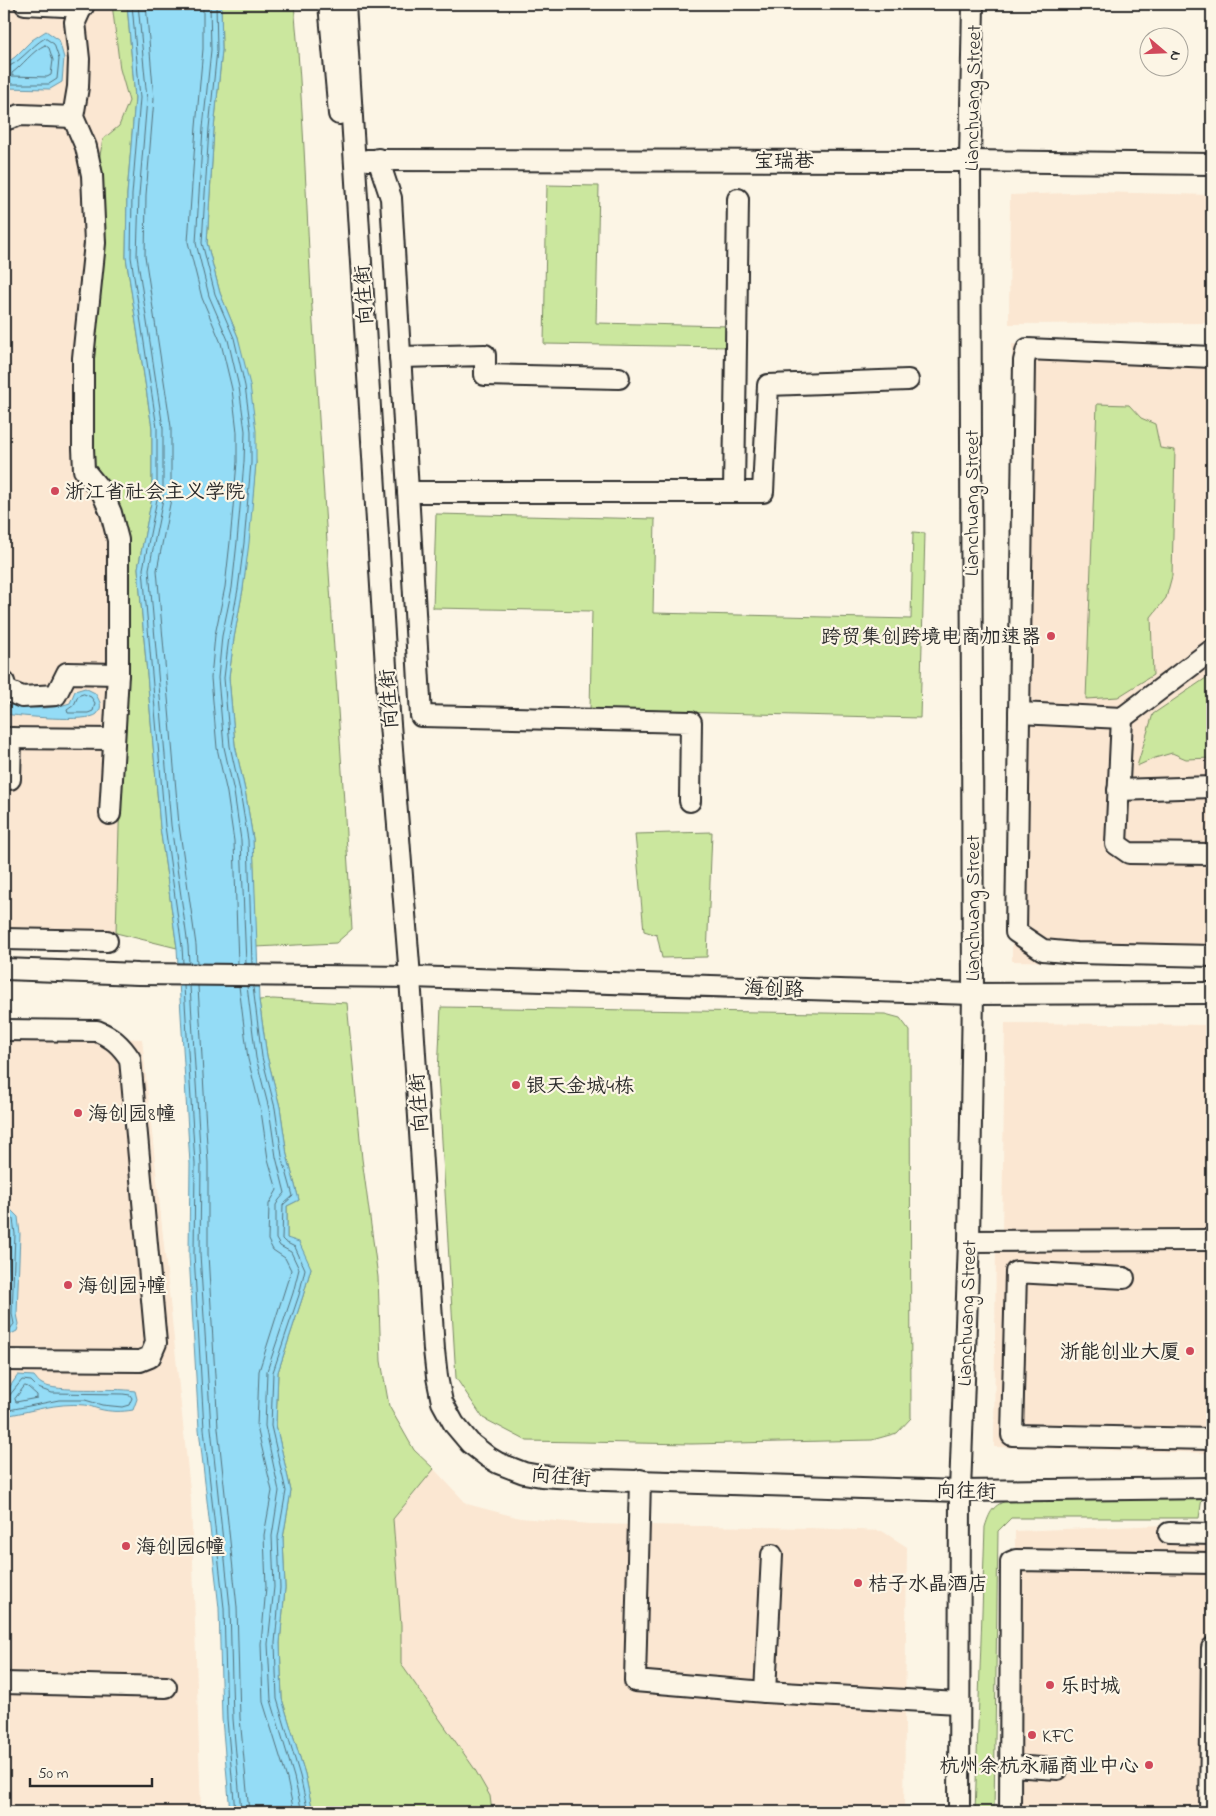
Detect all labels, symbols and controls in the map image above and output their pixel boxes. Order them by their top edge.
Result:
street label: Lianchuang Street [959,24,991,172]
north arrow [1138,28,1188,78]
text: N [1163,48,1186,64]
street label: 宝瑞巷 [754,148,815,177]
street label: 向往街 [349,264,382,326]
street label: Lianchuang Street [959,429,989,576]
place label: 浙江省社会主义学院 [65,479,245,508]
marker: 浙江省社会主义学院 [49,485,61,497]
place label: 跨贸集创跨境电商加速器 [821,624,1041,653]
marker: 跨贸集创跨境电商加速器 [1045,630,1057,642]
street label: 向往街 [374,668,407,730]
street label: Lianchuang Street [960,834,990,981]
street label: 海创路 [743,975,805,1006]
street label: 向往街 [404,1072,437,1134]
place label: 银天金城4栋 [526,1073,634,1102]
marker: 银天金城4栋 [510,1079,522,1091]
place label: 海创园8幢 [88,1101,176,1130]
marker: 海创园8幢 [72,1107,84,1119]
street label: Lianchuang Street [951,1239,987,1387]
place label: 海创园7幢 [78,1273,166,1302]
marker: 海创园7幢 [62,1279,74,1291]
place label: 浙能创业大厦 [1060,1339,1180,1368]
marker: 浙能创业大厦 [1184,1345,1196,1357]
street label: 向往街 [530,1461,592,1496]
street label: 向往街 [936,1477,996,1508]
place label: 海创园6幢 [136,1534,225,1563]
marker: 海创园6幢 [120,1540,132,1552]
place label: 桔子水晶酒店 [868,1571,988,1600]
marker: 桔子水晶酒店 [852,1577,864,1589]
place label: 乐时城 [1060,1673,1120,1702]
marker: 乐时城 [1044,1679,1056,1691]
place label: KFC [1042,1723,1074,1752]
marker: KFC [1026,1729,1038,1741]
place label: 杭州余杭永福商业中心 [939,1753,1139,1782]
scale bar [30,1756,152,1788]
marker: 杭州余杭永福商业中心 [1143,1759,1155,1771]
text: 50 m [38,1763,69,1785]

